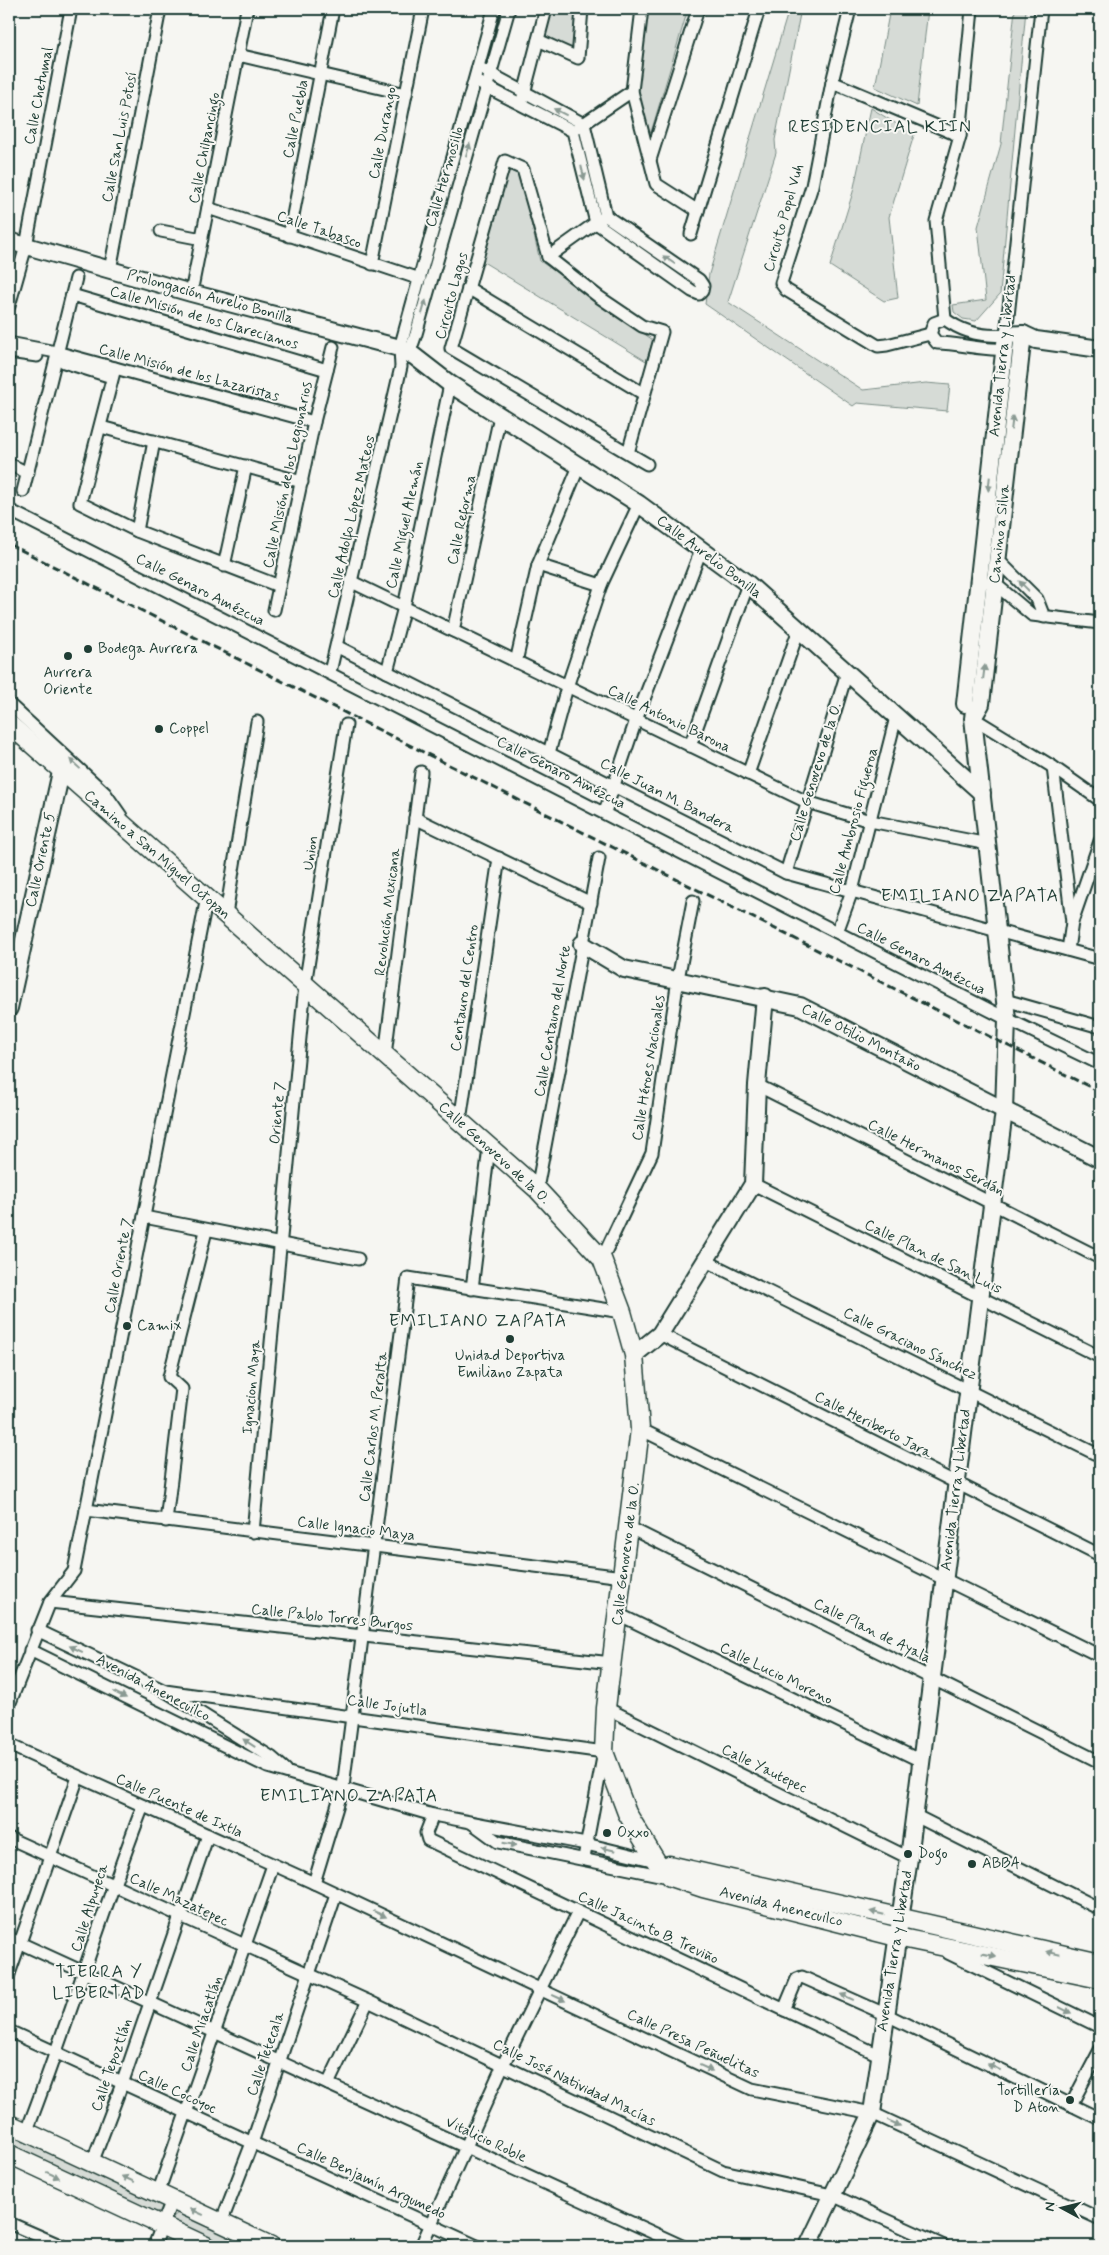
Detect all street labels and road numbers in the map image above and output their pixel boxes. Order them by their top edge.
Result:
street label: Calle Chetumal [20,45,58,147]
street label: Calle San Luis Potosí [98,70,142,204]
street label: Calle Puebla [279,78,313,160]
street label: Calle Durango [364,85,402,181]
street label: Calle Chilpancingo [184,90,227,206]
street label: Calle Hermosillo [421,124,469,230]
street label: Circuito Popol Vuh [759,161,809,274]
street label: Calle Tabasco [274,206,364,254]
street label: Circuito Lagos [431,250,474,342]
street label: Prolongación Aurelio Bonilla [125,265,295,330]
street label: Avenida Tierra y Libertad [985,274,1021,438]
street label: Calle Misión de los Clarecianos [107,281,301,355]
street label: Calle Misión de los Lazaristas [96,339,282,407]
street label: Calle Misión de los Legionarios [258,380,319,570]
street label: Calle Adolfo López Mateos [323,433,383,601]
street label: Calle Miguel Alemán [382,459,429,591]
street label: Calle Reforma [443,473,483,567]
street label: Camino a Silva [985,482,1015,585]
street label: Calle Aurelio Bonilla [652,511,766,603]
street label: Calle Genaro Amézcua [132,549,268,631]
street label: Calle Antonio Barona [604,680,734,758]
street label: Calle Genovevo de la O. [785,700,847,844]
street label: Calle Genaro Amézcua [493,732,629,814]
street label: Calle Ambrosio Figueroa [825,745,884,897]
street label: Calle Juan M. Bandera [596,753,738,839]
street label: Camino a San Miguel Octopan [79,786,235,924]
street label: Calle Oriente 5 [21,811,61,909]
street label: Union [298,834,324,872]
street label: Revolución Mexicana [370,846,406,977]
street label: Calle Genaro Amézcua [853,918,989,1000]
street label: Centauro del Centro [446,923,484,1053]
street label: Calle Centauro del Norte [530,943,576,1099]
street label: Calle Héroes Nacionales [628,994,670,1142]
street label: Calle Otilio Montaño [798,999,924,1077]
street label: Oriente 7 [265,1081,291,1145]
street label: Calle Genovevo de la O. [434,1097,554,1209]
street label: Calle Hermanos Serdán [864,1115,1008,1201]
street label: Calle Plan de San Luis [861,1215,1005,1299]
street label: Calle Oriente 7 [100,1217,138,1315]
street label: Calle Graciano Sánchez [840,1303,980,1385]
street label: Ignacion Maya [238,1338,266,1435]
street label: Calle Carlos M. Peralta [355,1350,393,1503]
street label: Calle Heriberto Jara [811,1387,936,1464]
street label: Avenida Tierra y Libertad [936,1408,976,1572]
street label: Calle Genovevo de la O. [607,1481,645,1627]
street label: Calle Ignacio Maya [296,1512,416,1546]
street label: Calle Plan de Ayala [810,1594,934,1668]
street label: Calle Pablo Torres Burgos [250,1600,414,1636]
street label: Calle Lucio Moreno [716,1638,836,1710]
street label: Avenida Anenecuilco [93,1650,213,1726]
street label: Calle Jojutla [346,1690,428,1722]
street label: Calle Yautepec [718,1740,810,1798]
street label: Calle Puente de Ixtla [112,1769,246,1843]
street label: Calle Alpuyeca [66,1860,114,1955]
street label: Calle Mazatepec [126,1868,232,1932]
street label: Avenida Tierra y Libertad [872,1869,918,2033]
street label: Avenida Anenecuilco [717,1882,845,1932]
street label: Calle Jacinto B. Treviño [574,1886,722,1970]
street label: Calle Miacatlán [176,1973,228,2075]
street label: Calle Presa Peñuelitas [623,2004,763,2084]
street label: Calle Tetecala [242,2008,290,2099]
street label: Calle Tepoztlán [87,2016,137,2114]
street label: Calle José Natividad Macías [489,2035,659,2131]
street label: Calle Cocoyoc [134,2065,220,2119]
street label: Vitalicio Roble [442,2112,530,2168]
street label: Calle Benjamín Argumedo [293,2138,449,2225]

